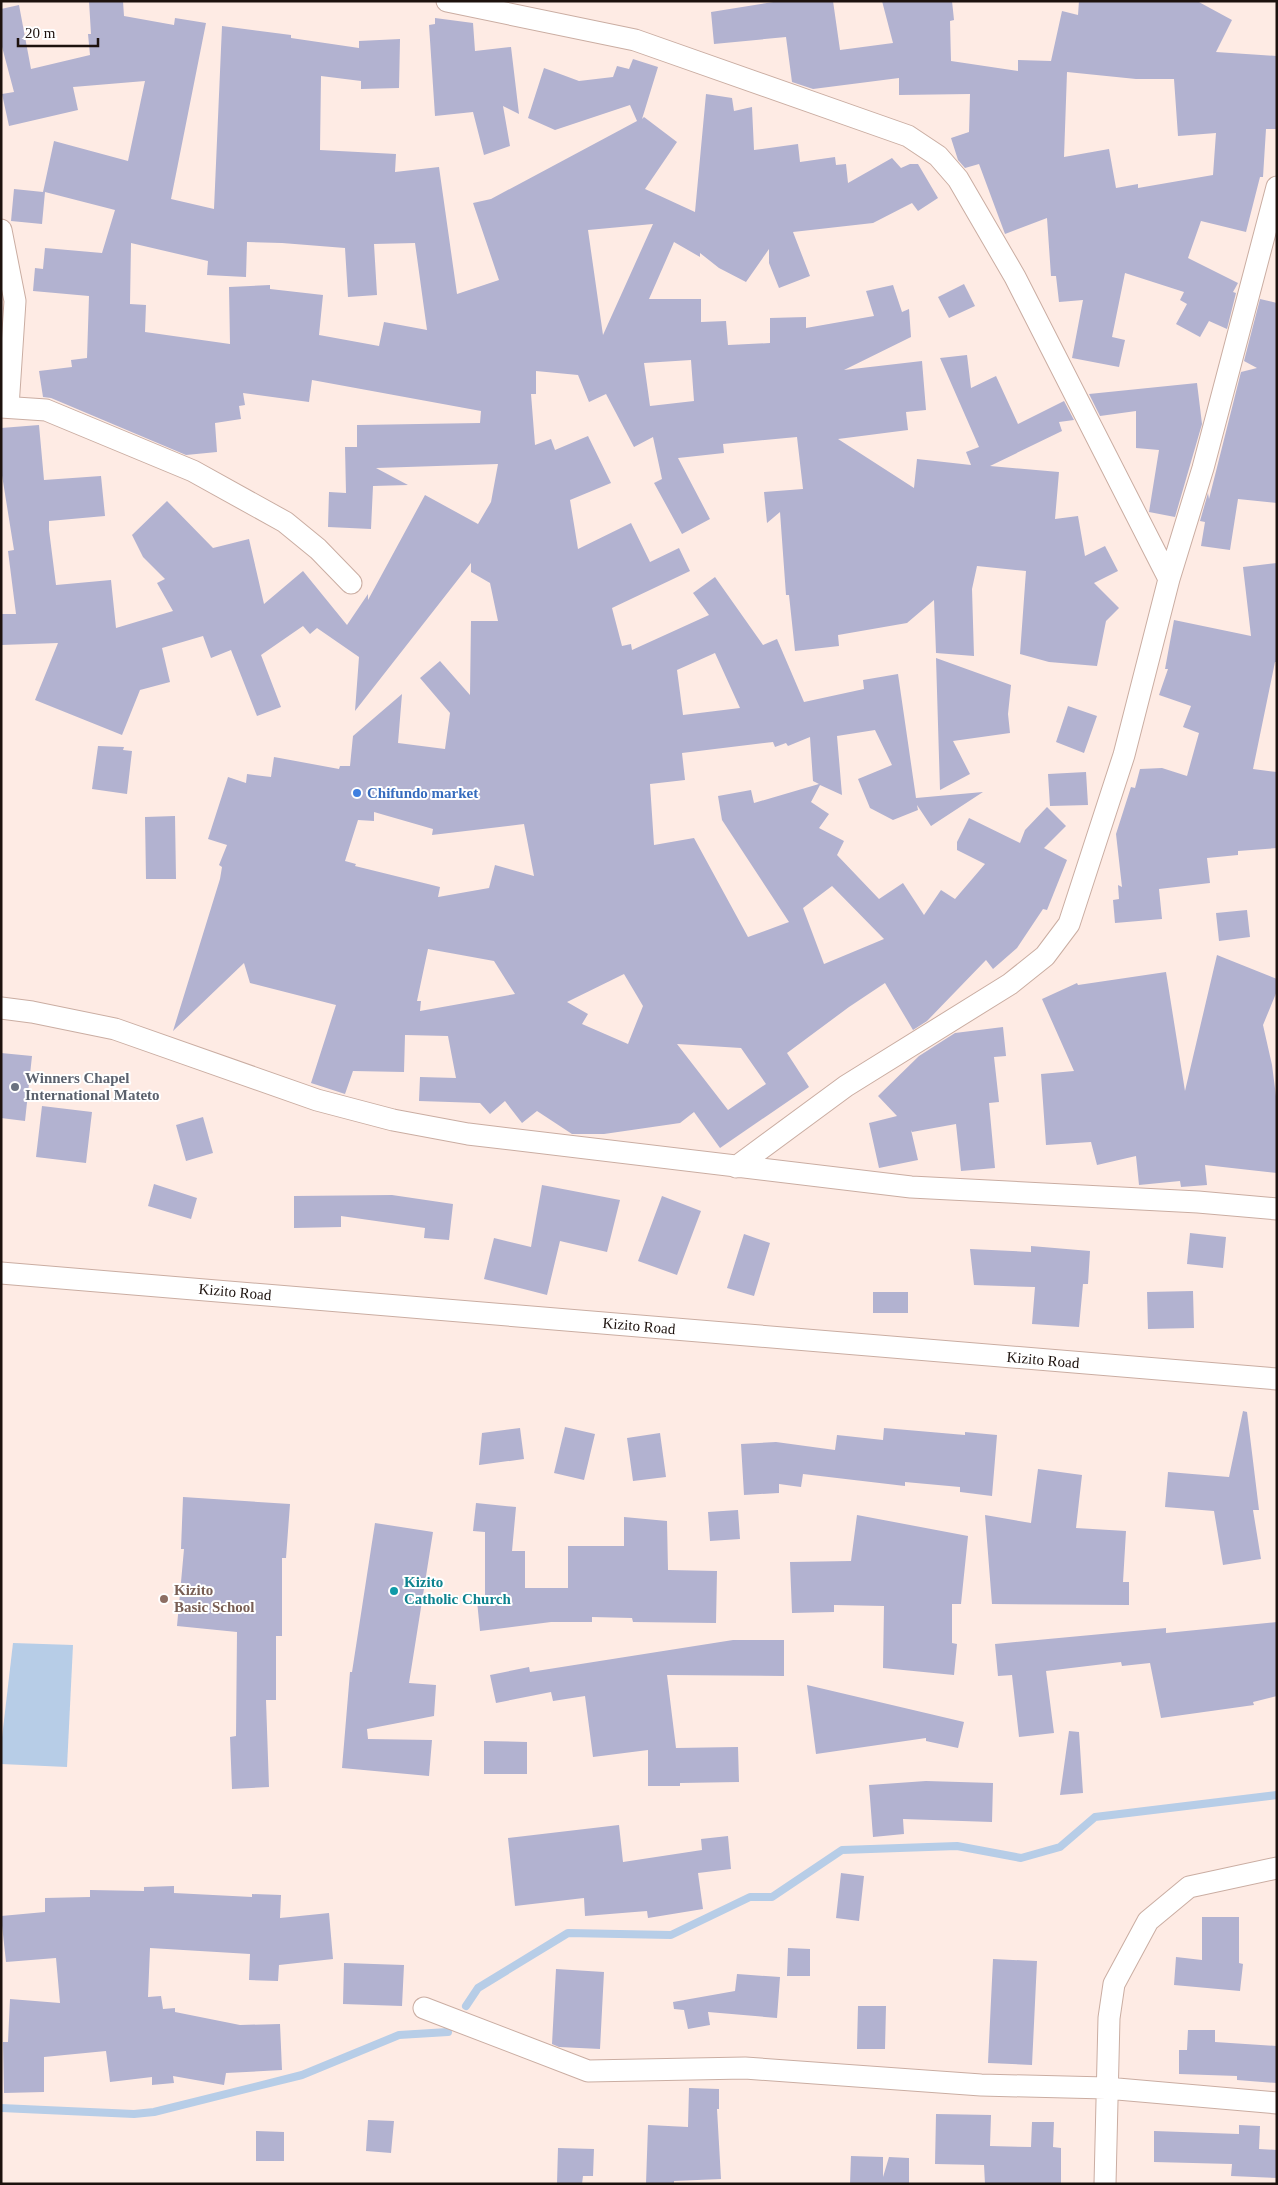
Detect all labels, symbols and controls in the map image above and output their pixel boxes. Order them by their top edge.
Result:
scale bar [18,15,98,47]
text: 20 m [25,25,56,41]
place label: Chifundo market [367,785,478,801]
marker: Chifundo market [351,787,363,799]
place label: Winners Chapel International Mateto [25,1070,160,1103]
marker: Winners Chapel International Mateto [9,1081,21,1093]
street label: Kizito Road [198,1281,273,1303]
street label: Kizito Road [602,1315,677,1337]
street label: Kizito Road [1006,1349,1081,1371]
place label: Kizito Catholic Church [404,1574,511,1607]
place label: Kizito Basic School [174,1582,254,1615]
marker: Kizito Catholic Church [388,1585,400,1597]
marker: Kizito Basic School [158,1593,170,1605]

